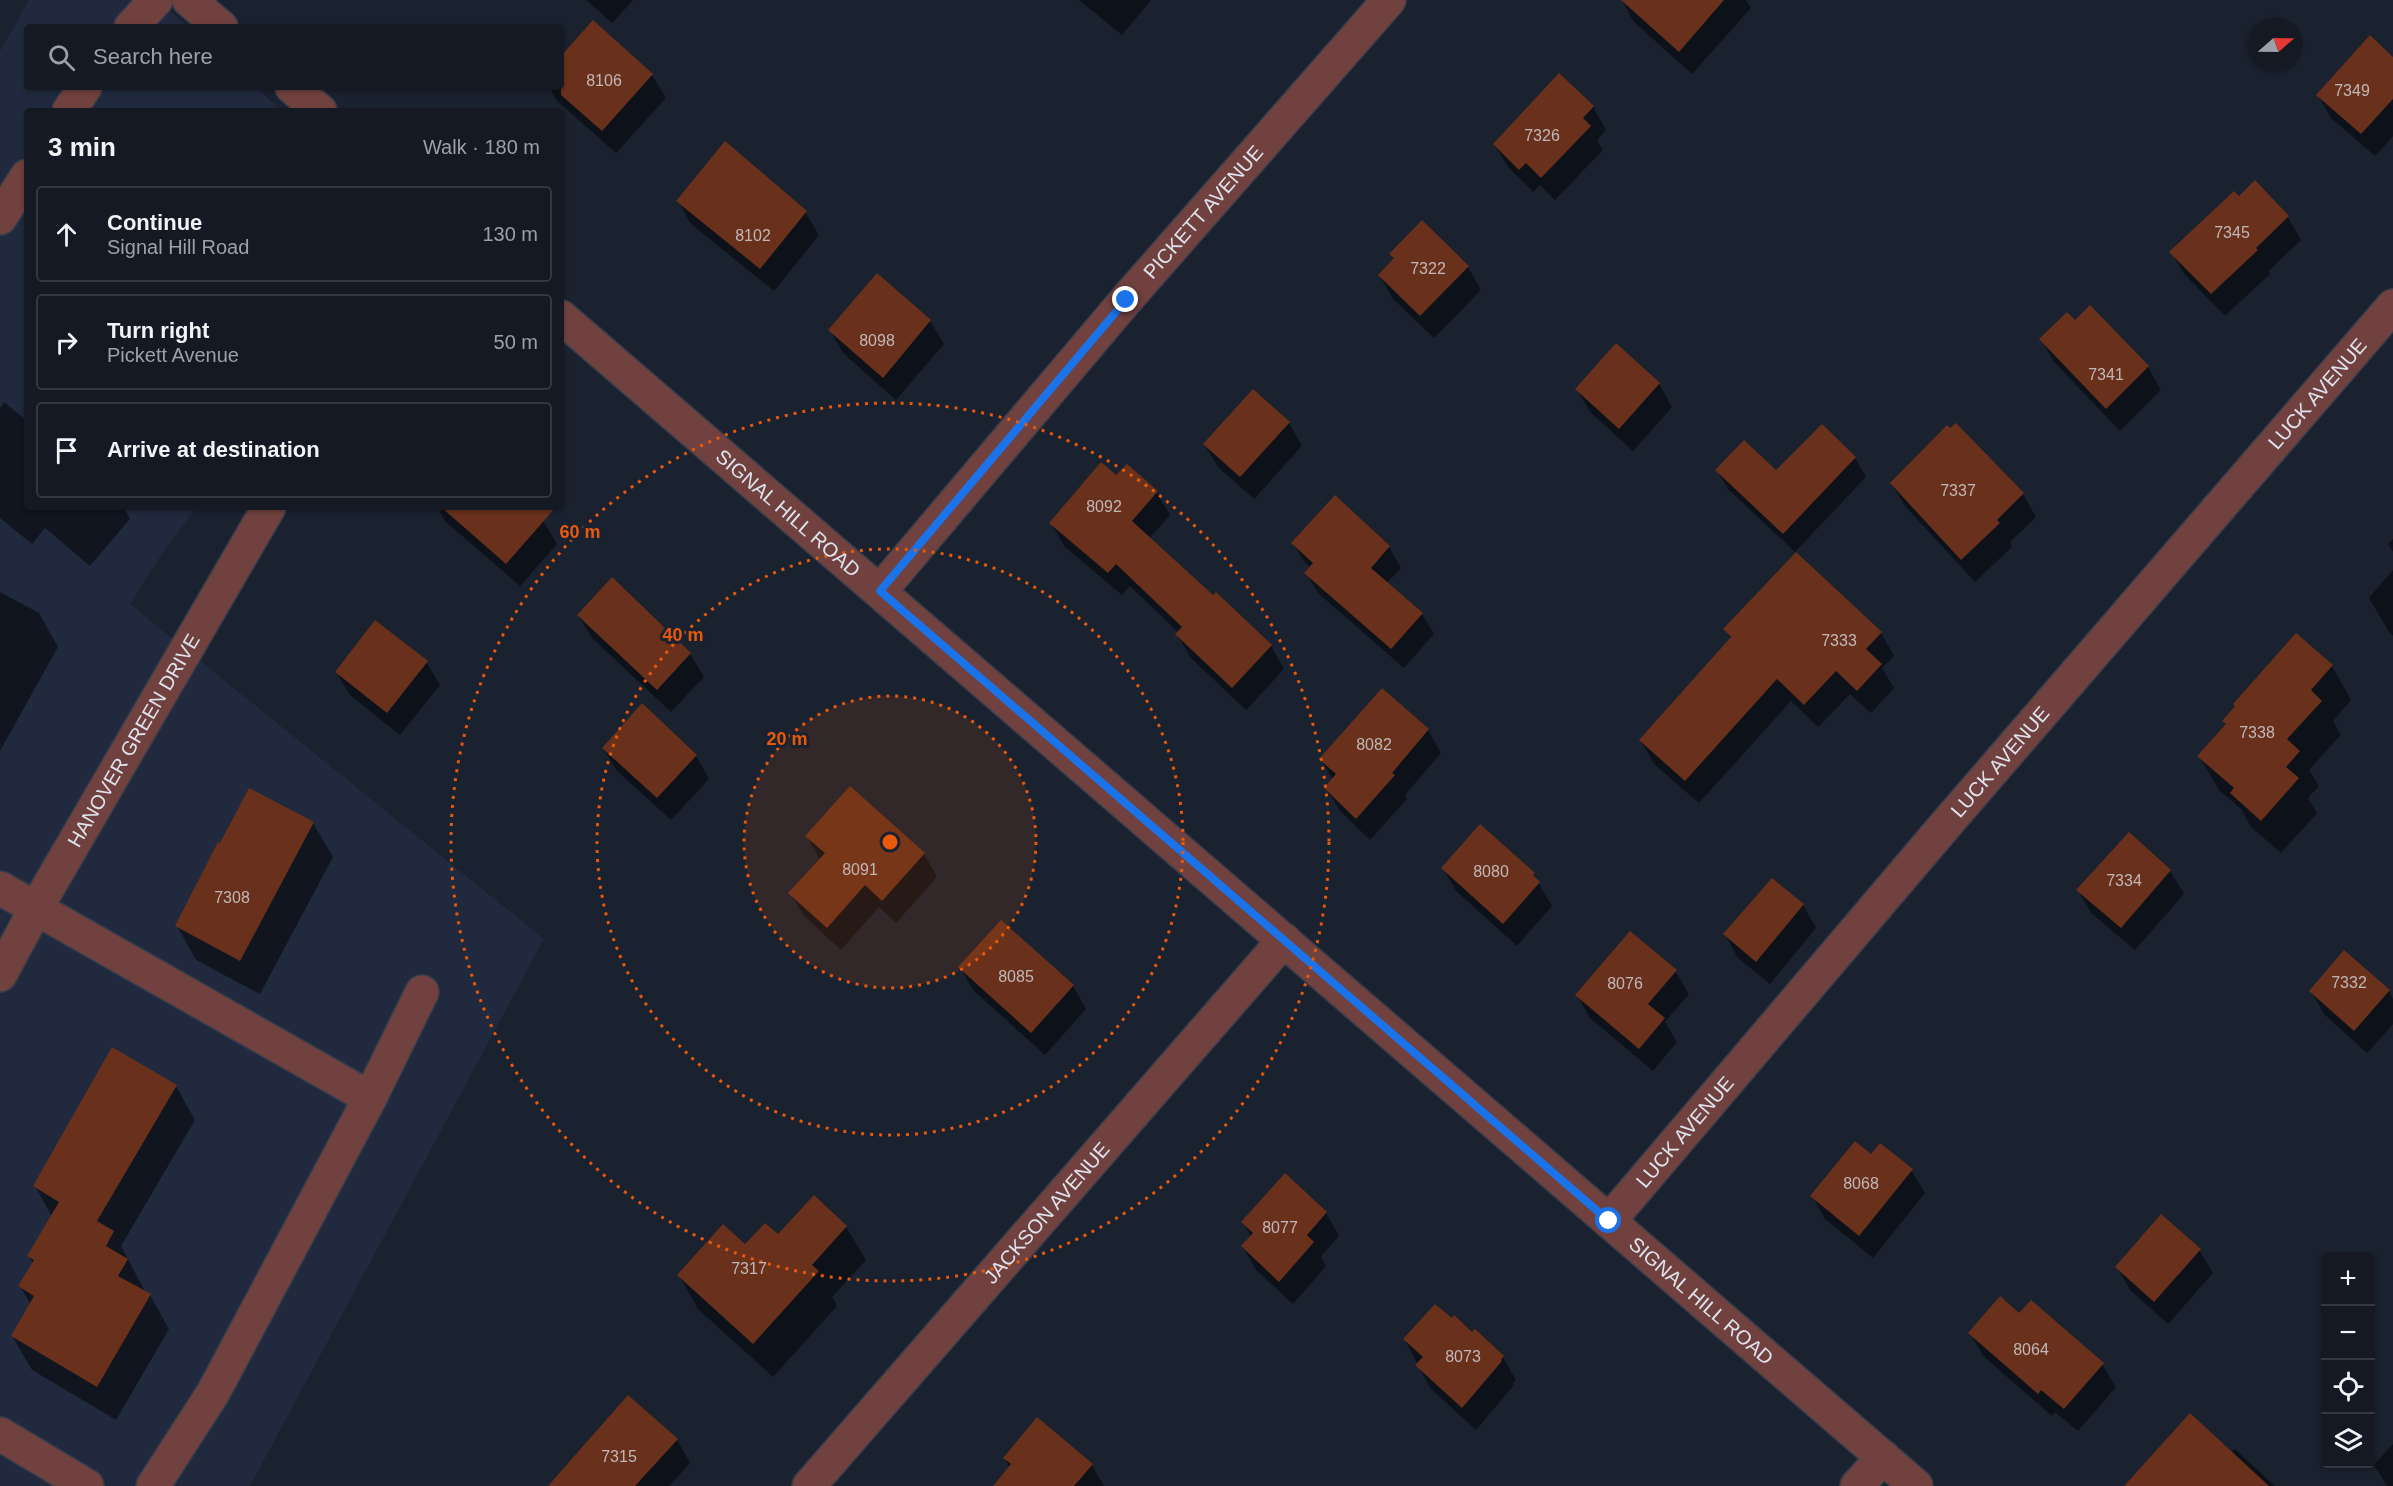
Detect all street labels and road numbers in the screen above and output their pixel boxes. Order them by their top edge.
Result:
street label: PICKETT AVENUE [1139,141,1267,283]
street label: LUCK AVENUE [2264,334,2371,453]
street label: SIGNAL HILL ROAD [712,445,865,581]
street label: HANOVER GREEN DRIVE [63,630,204,851]
street label: LUCK AVENUE [1946,702,2053,822]
street label: LUCK AVENUE [1631,1072,1738,1192]
street label: JACKSON AVENUE [979,1138,1114,1288]
street label: SIGNAL HILL ROAD [1625,1233,1778,1369]

